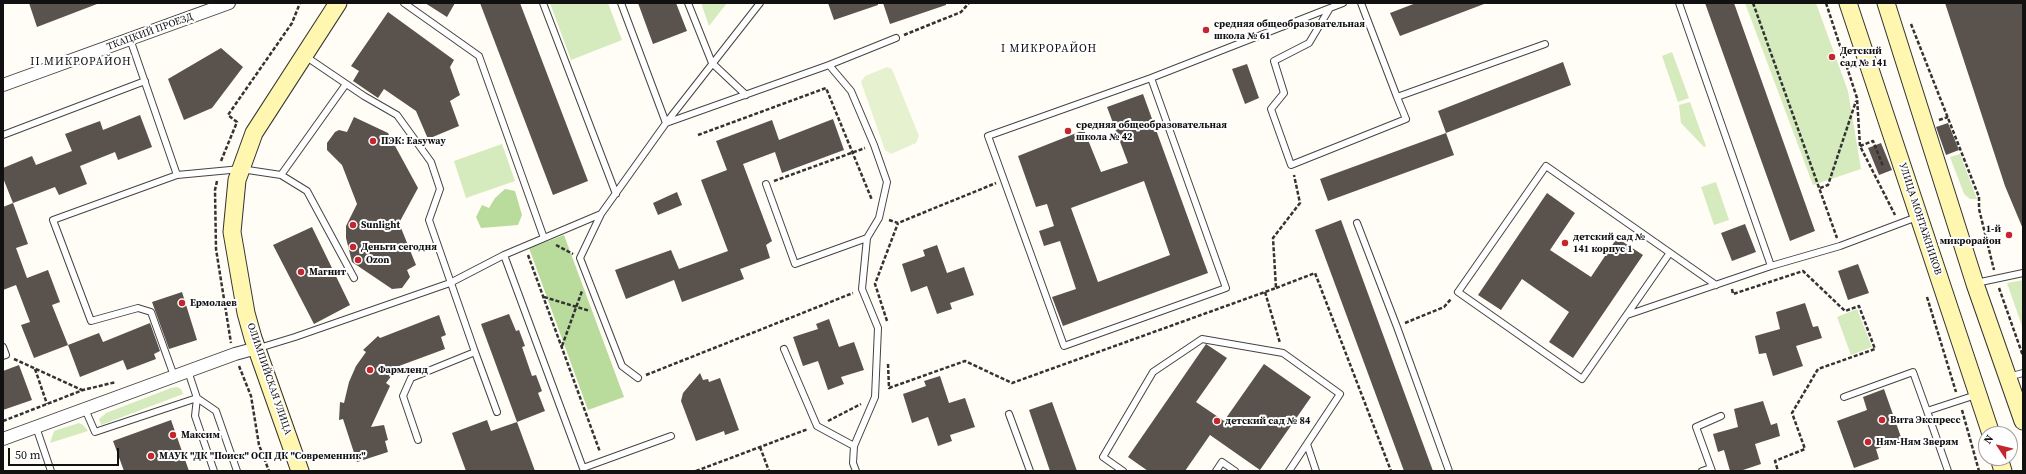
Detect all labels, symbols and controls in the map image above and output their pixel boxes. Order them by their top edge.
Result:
street label: ТКАЦКИЙ ПРОЕЗД [105,11,195,53]
place label: средняя общеобразовательная школа № 61 [1214,18,1365,42]
marker: средняя общеобразовательная школа № 61 [1201,25,1211,35]
district label: I МИКРОРАЙОН [1001,42,1097,56]
place label: Детский сад № 141 [1840,45,1888,68]
marker: Детский сад № 141 [1827,52,1837,62]
district label: II МИКРОРАЙОН [30,55,132,69]
place label: средняя общеобразовательная школа № 42 [1076,119,1227,142]
marker: средняя общеобразовательная школа № 42 [1063,126,1073,136]
place label: ПЭК: Easyway [381,135,446,147]
marker: ПЭК: Easyway [368,136,378,146]
street label: УЛИЦА МОНТАЖНИКОВ [1896,161,1944,277]
place label: Sunlight [361,219,400,231]
marker: Sunlight [348,220,358,230]
place label: 1-й микрорайон [1940,223,2001,246]
marker: 1-й микрорайон [2004,230,2014,240]
place label: детский сад № 141 корпус 1 [1573,231,1645,254]
marker: детский сад № 141 корпус 1 [1560,238,1570,248]
place label: Деньги сегодня [361,241,437,253]
marker: Деньги сегодня [348,242,358,252]
place label: Ozon [366,254,389,266]
marker: Ozon [353,255,363,265]
place label: Магнит [309,266,346,278]
marker: Магнит [296,267,306,277]
place label: Ермолаев [190,297,237,309]
marker: Ермолаев [177,298,187,308]
street label: ОЛИМПИЙСКАЯ УЛИЦА [244,321,294,437]
place label: Фармленд [378,364,428,376]
marker: Фармленд [365,365,375,375]
place label: Вита Экспресс [1890,414,1961,426]
place label: детский сад № 84 [1225,415,1310,427]
marker: Вита Экспресс [1877,415,1887,425]
marker: детский сад № 84 [1212,416,1222,426]
north arrow [1978,426,2018,466]
place label: Максим [181,429,220,441]
marker: Максим [168,430,178,440]
text: N [1980,432,1997,447]
place label: Ням-Ням Зверям [1876,436,1958,448]
marker: Ням-Ням Зверям [1863,437,1873,447]
scale bar [10,440,121,466]
text: 50 m [15,447,41,463]
place label: МАУК "ДК "Поиск" ОСП ДК "Современник" [159,450,366,462]
marker: МАУК "ДК "Поиск" ОСП ДК "Современник" [146,451,156,461]

